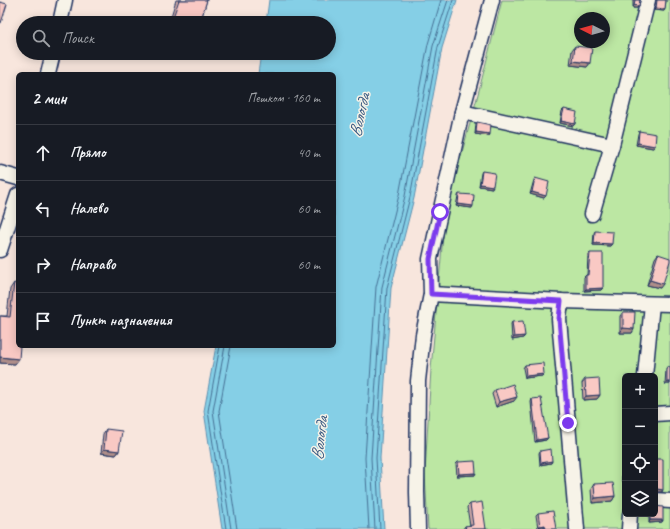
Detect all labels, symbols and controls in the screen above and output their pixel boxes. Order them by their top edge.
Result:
north arrow [574,12,610,48]
search box [16,16,336,60]
icon: search [30,27,52,49]
text: Поиск [62,29,94,48]
text: 2 мин [32,88,67,109]
water label: Вологда [344,89,375,139]
text: Пешком · 160 m [247,90,320,106]
icon: ahead [32,142,54,164]
text: Прямо [70,143,106,162]
text: 40 m [298,145,320,161]
icon: left [32,198,54,220]
text: Налево [70,199,108,218]
text: 60 m [298,201,320,217]
route start [431,203,449,221]
icon: right [32,254,54,276]
text: Направо [70,255,116,274]
text: 60 m [298,257,320,273]
icon: arrive [32,310,54,332]
text: Пункт назначения [70,311,172,330]
map controls [622,373,658,517]
button: + [622,373,658,409]
button: − [622,409,658,445]
water label: Вологда [306,413,333,461]
route end [559,414,577,432]
button: locate [622,445,658,481]
button: layers [622,481,658,517]

